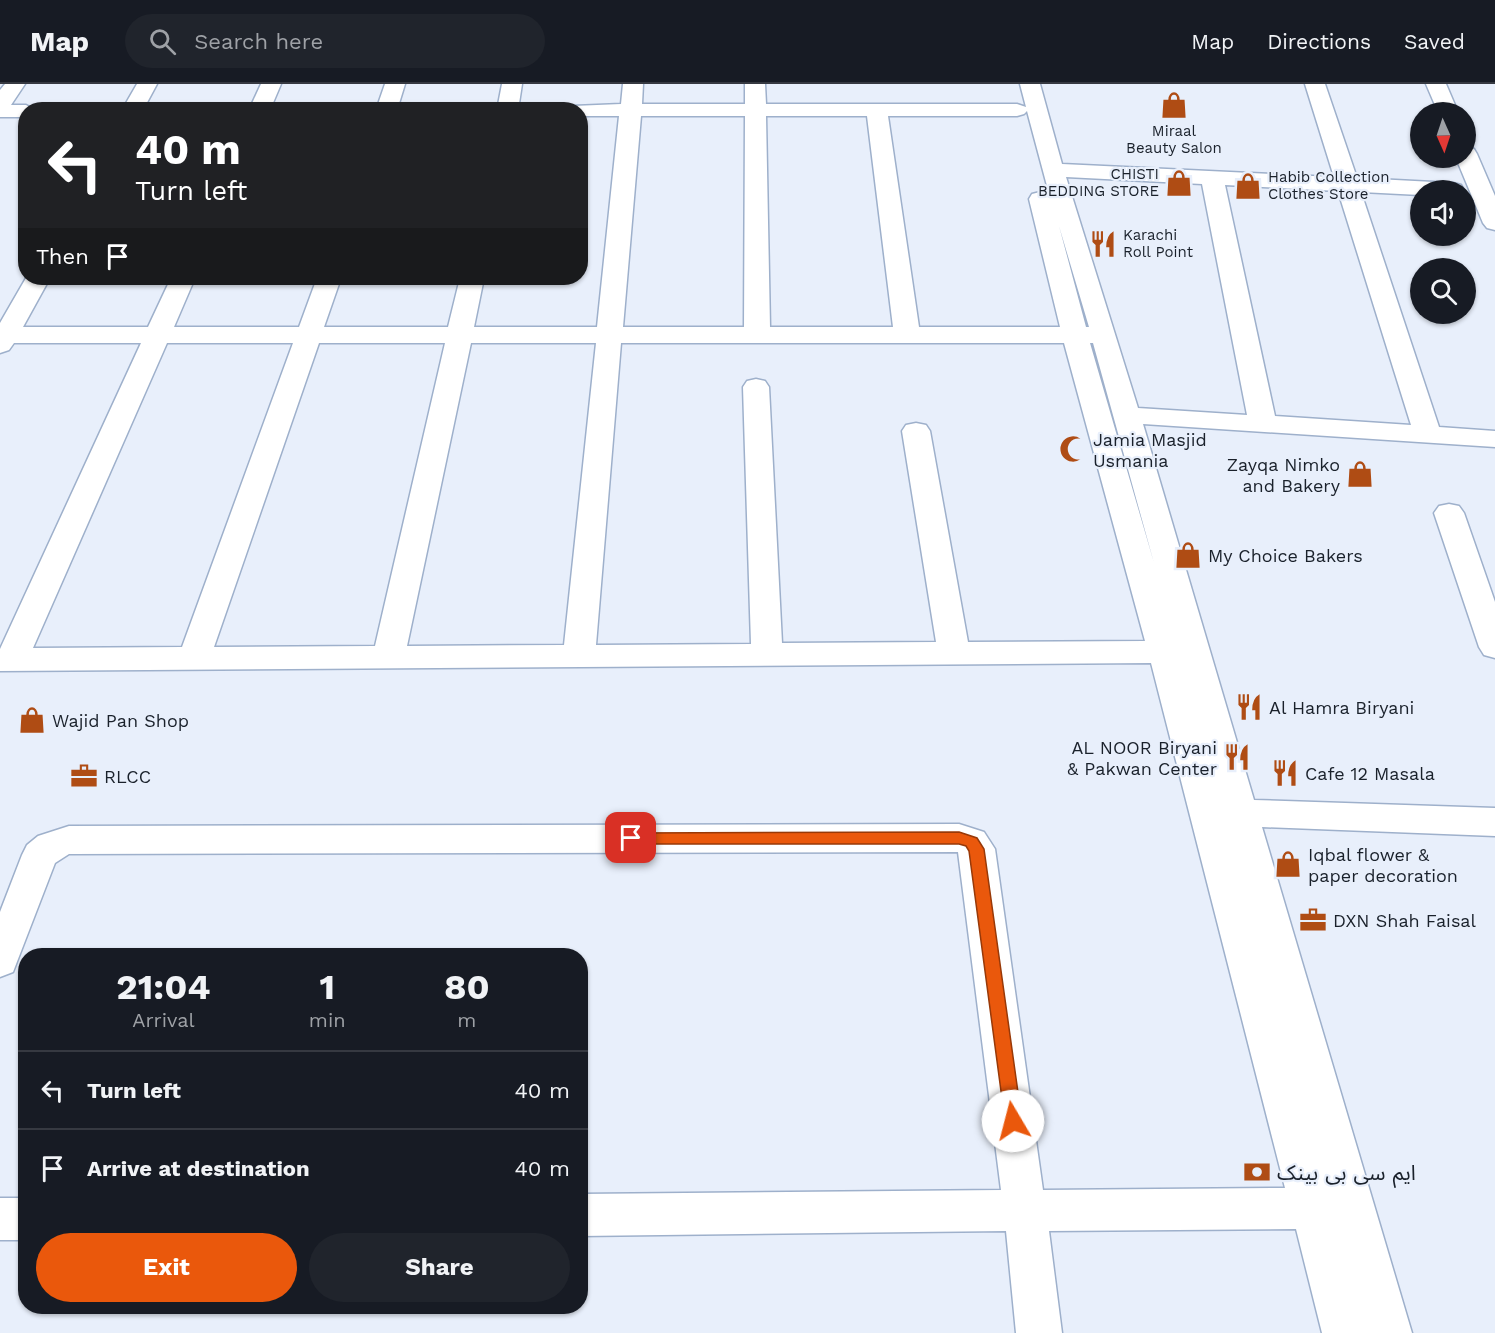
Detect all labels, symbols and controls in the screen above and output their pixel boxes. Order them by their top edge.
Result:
search box [125,14,545,68]
text: Map [30,25,89,58]
icon: search [146,25,179,58]
text: Search here [194,29,323,54]
text: Map [1191,29,1234,54]
text: Directions [1267,29,1371,54]
text: Saved [1404,29,1465,54]
shop icon: Miraal Beauty Salon [1159,90,1189,120]
north arrow [1410,102,1476,168]
map controls [1410,102,1476,324]
place label: Miraal Beauty Salon [1126,122,1222,157]
text: 40 m [135,125,241,174]
icon: left [36,126,114,204]
place label: CHISTI BEDDING STORE [1038,165,1159,200]
shop icon: CHISTI BEDDING STORE [1164,168,1194,198]
place label: Habib Collection Clothes Store [1268,168,1389,203]
shop icon: Habib Collection Clothes Store [1233,171,1263,201]
text: Turn left [135,175,247,207]
button: sound [1410,180,1476,246]
place label: Karachi Roll Point [1123,226,1194,261]
restaurant icon: Karachi Roll Point [1088,229,1118,259]
icon: arrive [101,240,134,273]
text: Then [36,244,89,269]
button: search [1410,258,1476,324]
place label: Jamia Masjid Usmania [1093,429,1207,471]
mosque icon: Jamia Masjid Usmania [1058,434,1088,464]
place label: Zayqa Nimko and Bakery [1227,454,1341,496]
shop icon: Zayqa Nimko and Bakery [1345,459,1375,489]
shop icon: My Choice Bakers [1173,540,1203,570]
place label: My Choice Bakers [1208,545,1363,566]
restaurant icon: Al Hamra Biryani [1234,692,1264,722]
place label: Al Hamra Biryani [1269,697,1414,718]
shop icon: Wajid Pan Shop [17,705,47,735]
place label: Wajid Pan Shop [52,710,189,731]
place label: AL NOOR Biryani & Pakwan Center [1067,737,1217,779]
restaurant icon: AL NOOR Biryani & Pakwan Center [1222,742,1252,772]
restaurant icon: Cafe 12 Masala [1270,758,1300,788]
office icon: RLCC [69,761,99,791]
place label: Cafe 12 Masala [1305,763,1435,784]
place label: RLCC [104,766,151,787]
pin [605,812,656,863]
icon: arrive [614,821,647,854]
place label: Iqbal flower & paper decoration [1308,844,1458,886]
shop icon: Iqbal flower & paper decoration [1273,849,1303,879]
office icon: DXN Shah Faisal [1298,905,1328,935]
place label: DXN Shah Faisal [1333,910,1477,931]
text: 21:04 [116,966,211,1008]
text: 1 [319,966,335,1008]
text: 80 [444,966,490,1008]
text: Arrival [132,1008,195,1032]
text: min [309,1008,346,1032]
text: m [457,1008,476,1032]
icon: left [36,1074,69,1107]
text: Turn left [87,1078,181,1103]
text: 40 m [514,1078,570,1103]
position arrow [981,1089,1045,1153]
icon: arrive [36,1152,69,1185]
text: Arrive at destination [87,1156,310,1181]
text: 40 m [514,1156,570,1181]
bank icon: ایم سی بی بینک [1242,1157,1272,1187]
place label: ایم سی بی بینک [1277,1160,1416,1188]
button: Exit [36,1233,297,1302]
button: Share [309,1233,570,1302]

